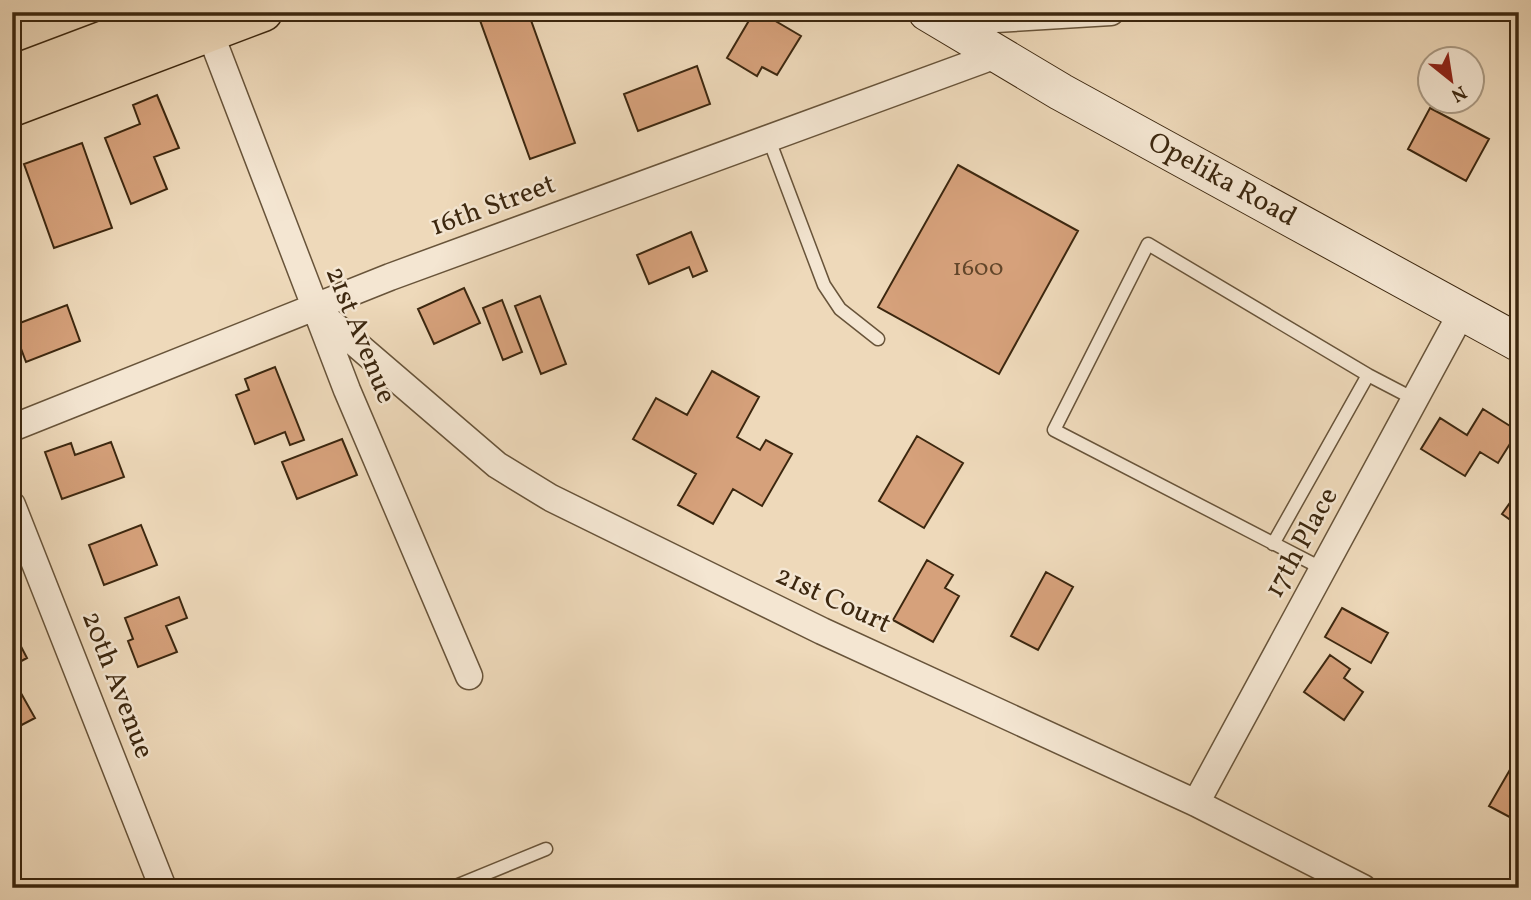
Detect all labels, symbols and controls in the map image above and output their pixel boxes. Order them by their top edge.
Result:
north arrow [1416,46,1486,116]
text: N [1446,78,1471,108]
street label: Opelika Road [1141,123,1303,237]
street label: 16th Street [425,165,561,247]
house number: 1600 [953,252,1003,286]
street label: 21st Avenue [315,261,405,409]
street label: 17th Place [1256,481,1348,605]
street label: 21st Court [769,556,897,644]
street label: 20th Avenue [71,606,163,764]

